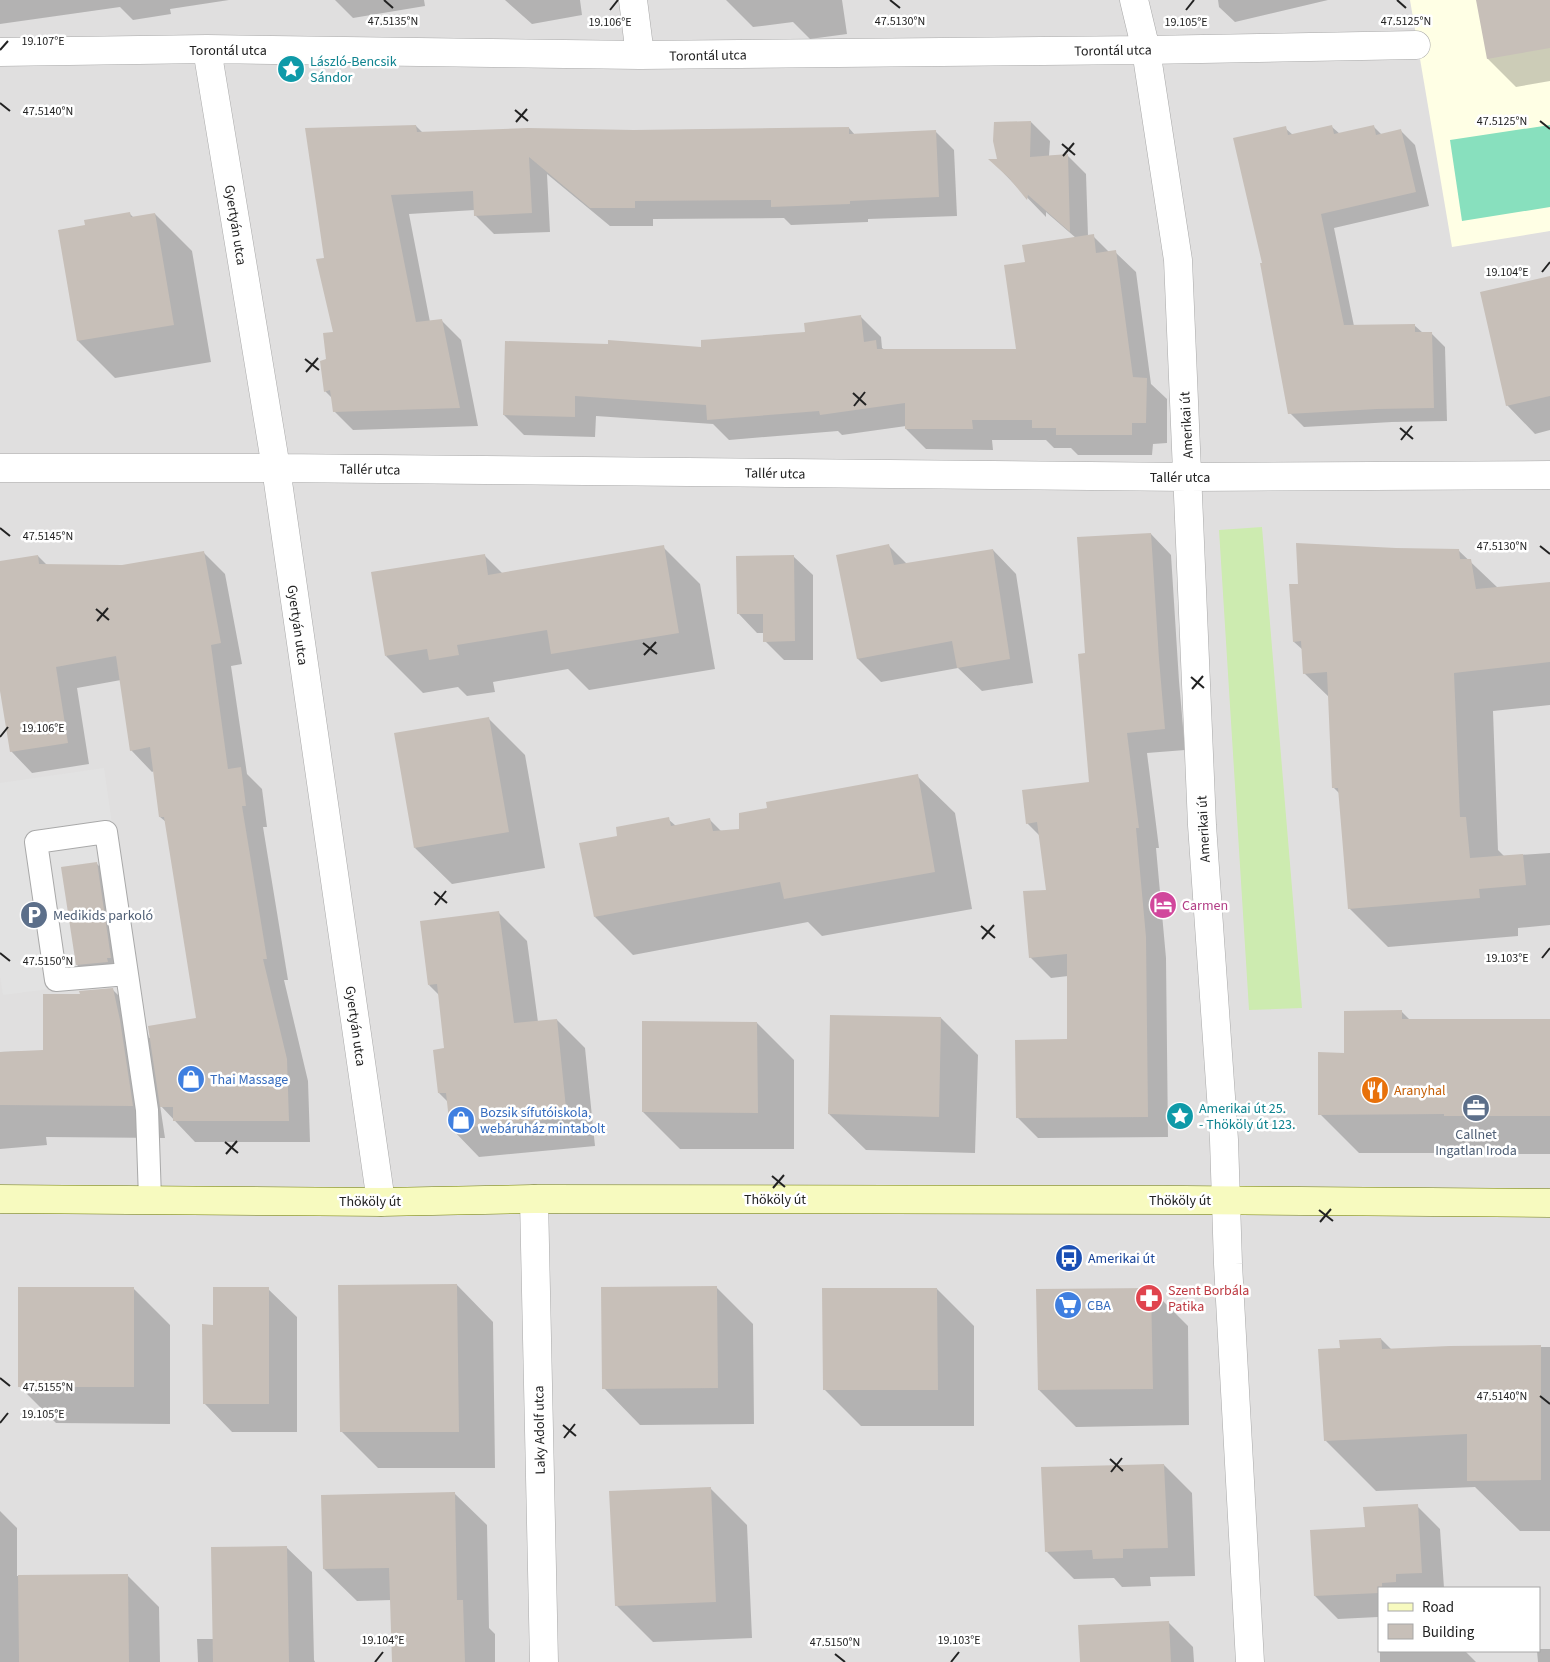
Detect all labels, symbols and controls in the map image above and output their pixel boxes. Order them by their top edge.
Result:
text: 47.5135°N [368,13,418,30]
text: 47.5130°N [875,13,925,30]
text: 47.5125°N [1381,13,1431,30]
text: 19.106°E [588,14,632,31]
text: 19.105°E [1164,14,1208,31]
text: 19.107°E [21,33,65,50]
street label: Torontál utca [1074,40,1152,62]
street label: Torontál utca [189,41,267,61]
street label: Torontál utca [669,45,747,67]
place label: László-Bencsik Sándor [310,52,397,88]
place icon: László-Bencsik Sándor [276,54,306,84]
text: 47.5140°N [23,103,73,120]
text: 47.5125°N [1477,113,1527,130]
street label: Gyertyán utca [219,184,251,267]
text: 19.104°E [1485,264,1529,281]
street label: Amerikai út [1175,391,1199,459]
street label: Tallér utca [339,459,401,481]
street label: Tallér utca [744,463,806,485]
street label: Tallér utca [1150,468,1210,488]
text: 47.5145°N [23,528,73,545]
text: 47.5130°N [1477,538,1527,555]
street label: Gyertyán utca [281,584,313,667]
text: 19.106°E [21,720,65,737]
street label: Amerikai út [1192,795,1216,863]
hotel icon: Carmen [1148,890,1178,920]
place label: Carmen [1182,896,1228,916]
parking icon: Medikids parkoló [19,900,49,930]
place label: Medikids parkoló [53,906,153,926]
text: 19.103°E [1485,950,1529,967]
text: 47.5150°N [23,953,73,970]
street label: Gyertyán utca [339,985,371,1068]
shop icon: Thai Massage [176,1064,206,1094]
place label: Thai Massage [210,1070,288,1090]
restaurant icon: Aranyhal [1360,1075,1390,1105]
place label: Aranyhal [1394,1081,1446,1101]
office icon: Callnet Ingatlan Iroda [1461,1093,1491,1123]
place label: Amerikai út 25. - Thököly út 123. [1199,1099,1296,1135]
place icon: Amerikai út 25. - Thököly út 123. [1165,1101,1195,1131]
place label: Bozsik sífutóiskola, webáruház mintabolt [480,1103,606,1139]
shop icon: Bozsik sífutóiskola, webáruház mintabolt [446,1105,476,1135]
place label: Callnet Ingatlan Iroda [1435,1125,1517,1161]
street label: Thököly út [744,1190,806,1210]
street label: Thököly út [1149,1191,1211,1211]
street label: Thököly út [339,1192,401,1212]
bus stop icon: Amerikai út [1054,1243,1084,1273]
place label: Amerikai út [1088,1249,1155,1269]
place label: Szent Borbála Patika [1168,1281,1249,1317]
pharmacy icon: Szent Borbála Patika [1134,1283,1164,1313]
supermarket icon: CBA [1053,1290,1083,1320]
place label: CBA [1087,1296,1111,1316]
text: 47.5155°N [23,1379,73,1396]
street label: Laky Adolf utca [529,1385,551,1475]
text: 47.5140°N [1477,1388,1527,1405]
text: 19.105°E [21,1406,65,1423]
legend [1378,1587,1540,1652]
text: Road [1422,1597,1454,1618]
text: Building [1422,1622,1475,1643]
text: 19.104°E [361,1632,405,1649]
text: 19.103°E [937,1632,981,1649]
text: 47.5150°N [810,1634,860,1651]

